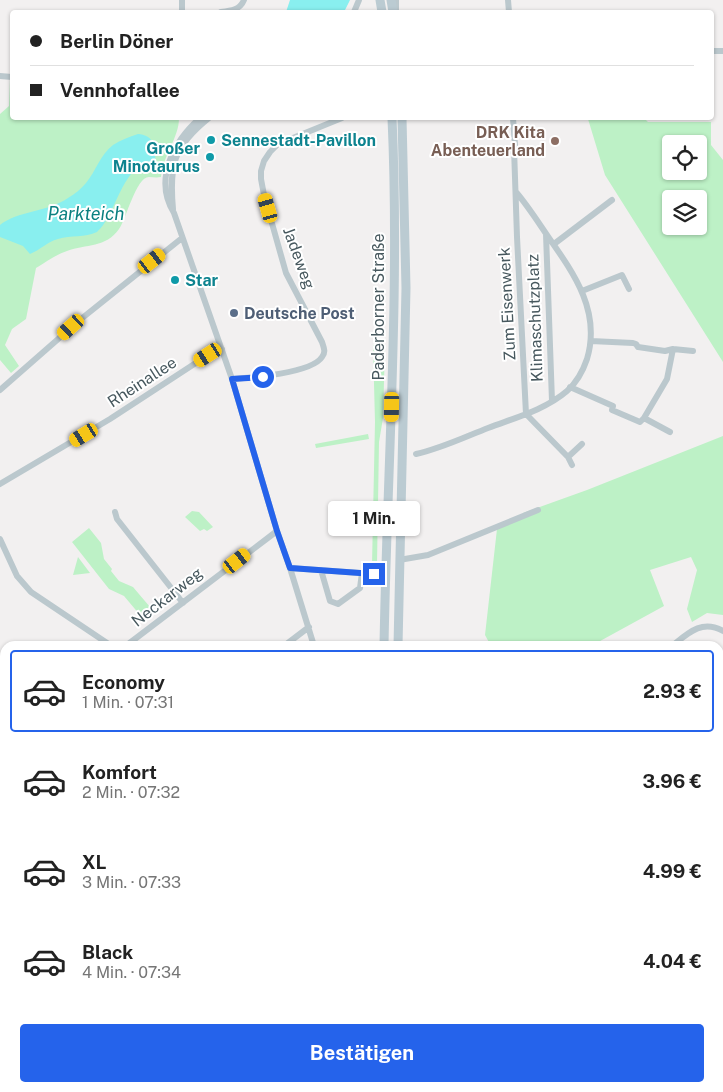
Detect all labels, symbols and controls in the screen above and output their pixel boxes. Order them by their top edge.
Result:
text: Berlin Döner [60,30,173,52]
text: Vennhofallee [60,79,180,101]
place label: DRK Kita Abenteuerland [431,123,545,160]
place label: Sennestadt-Pavillon [221,131,376,150]
marker: Sennestadt-Pavillon [205,134,217,146]
marker: DRK Kita Abenteuerland [549,135,561,147]
map controls [662,135,707,235]
button: locate [662,135,707,180]
place label: Großer Minotaurus [113,139,200,176]
marker: Großer Minotaurus [204,151,216,163]
button: layers [662,190,707,235]
car [256,192,279,224]
water label: Parkteich [48,203,124,224]
street label: Jadeweg [279,224,319,292]
street label: Paderborner Straße [369,234,388,380]
car [135,246,168,276]
street label: Zum Eisenwerk [495,247,519,361]
street label: Klimaschutzplatz [523,253,547,382]
place label: Star [185,271,219,290]
marker: Star [169,274,181,286]
place label: Deutsche Post [244,304,355,323]
marker: Deutsche Post [228,307,240,319]
car [54,311,87,343]
car [191,341,224,369]
street label: Rheinallee [104,353,180,411]
route start [252,366,274,388]
car [384,392,399,422]
car [67,421,100,449]
callout: 1 Min. [328,502,420,536]
text: 1 Min. [352,509,396,528]
car [220,546,253,576]
street label: Neckarweg [128,563,206,631]
route end [363,563,385,585]
icon: car [22,669,67,714]
text: Economy [82,671,165,693]
text: 2.93 € [643,680,702,702]
text: 1 Min. · 07:31 [82,693,174,712]
icon: car [22,759,67,804]
text: Komfort [82,761,157,783]
text: 3.96 € [643,770,702,792]
text: 2 Min. · 07:32 [82,783,180,802]
icon: car [22,849,67,894]
text: XL [82,851,107,873]
text: 4.99 € [643,860,702,882]
text: 3 Min. · 07:33 [82,873,181,892]
icon: car [22,939,67,984]
text: Black [82,941,133,963]
text: 4.04 € [643,950,702,972]
text: 4 Min. · 07:34 [82,963,181,982]
button: Bestätigen [20,1024,704,1082]

